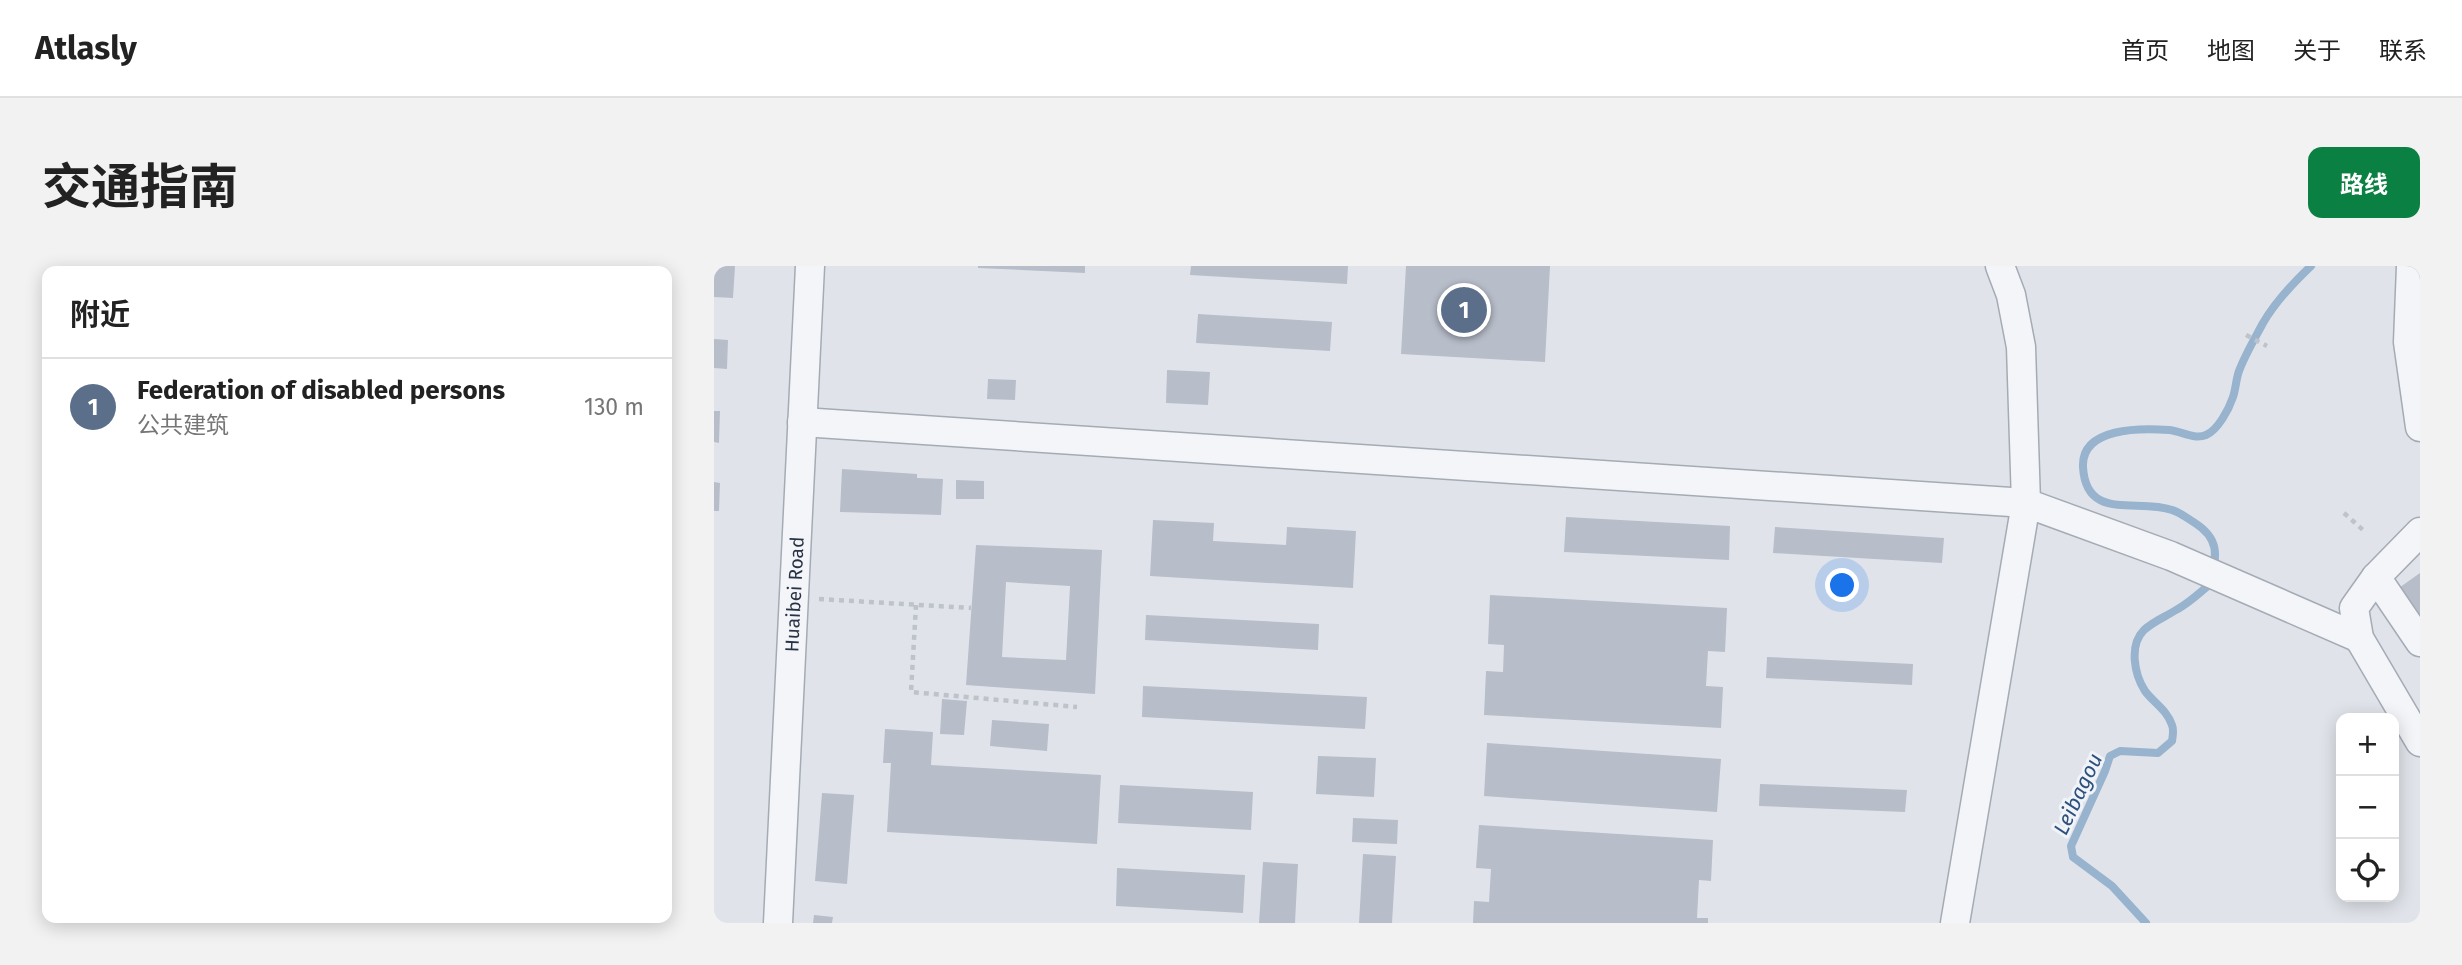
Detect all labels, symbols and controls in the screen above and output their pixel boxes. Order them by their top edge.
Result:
text: Atlasly [35,28,137,68]
text: 首页 [2121,37,2169,65]
text: 地图 [2207,37,2255,65]
text: 关于 [2293,37,2341,65]
text: 联系 [2379,37,2427,65]
button: 路线 [2308,147,2420,218]
text: 交通指南 [42,158,238,217]
pin: 1 [1441,284,1487,336]
text: 附近 [70,297,130,333]
text: Federation of disabled persons [137,375,505,406]
text: 1 [88,393,98,421]
text: 130 m [584,393,644,421]
text: 公共建筑 [137,411,229,439]
street label: Huaibei Road [780,536,809,653]
your location [1825,568,1859,602]
map controls [2336,713,2399,902]
button: + [2336,713,2399,776]
water label: Leibagou [2048,749,2108,839]
button: − [2336,776,2399,839]
button: locate [2336,839,2399,902]

